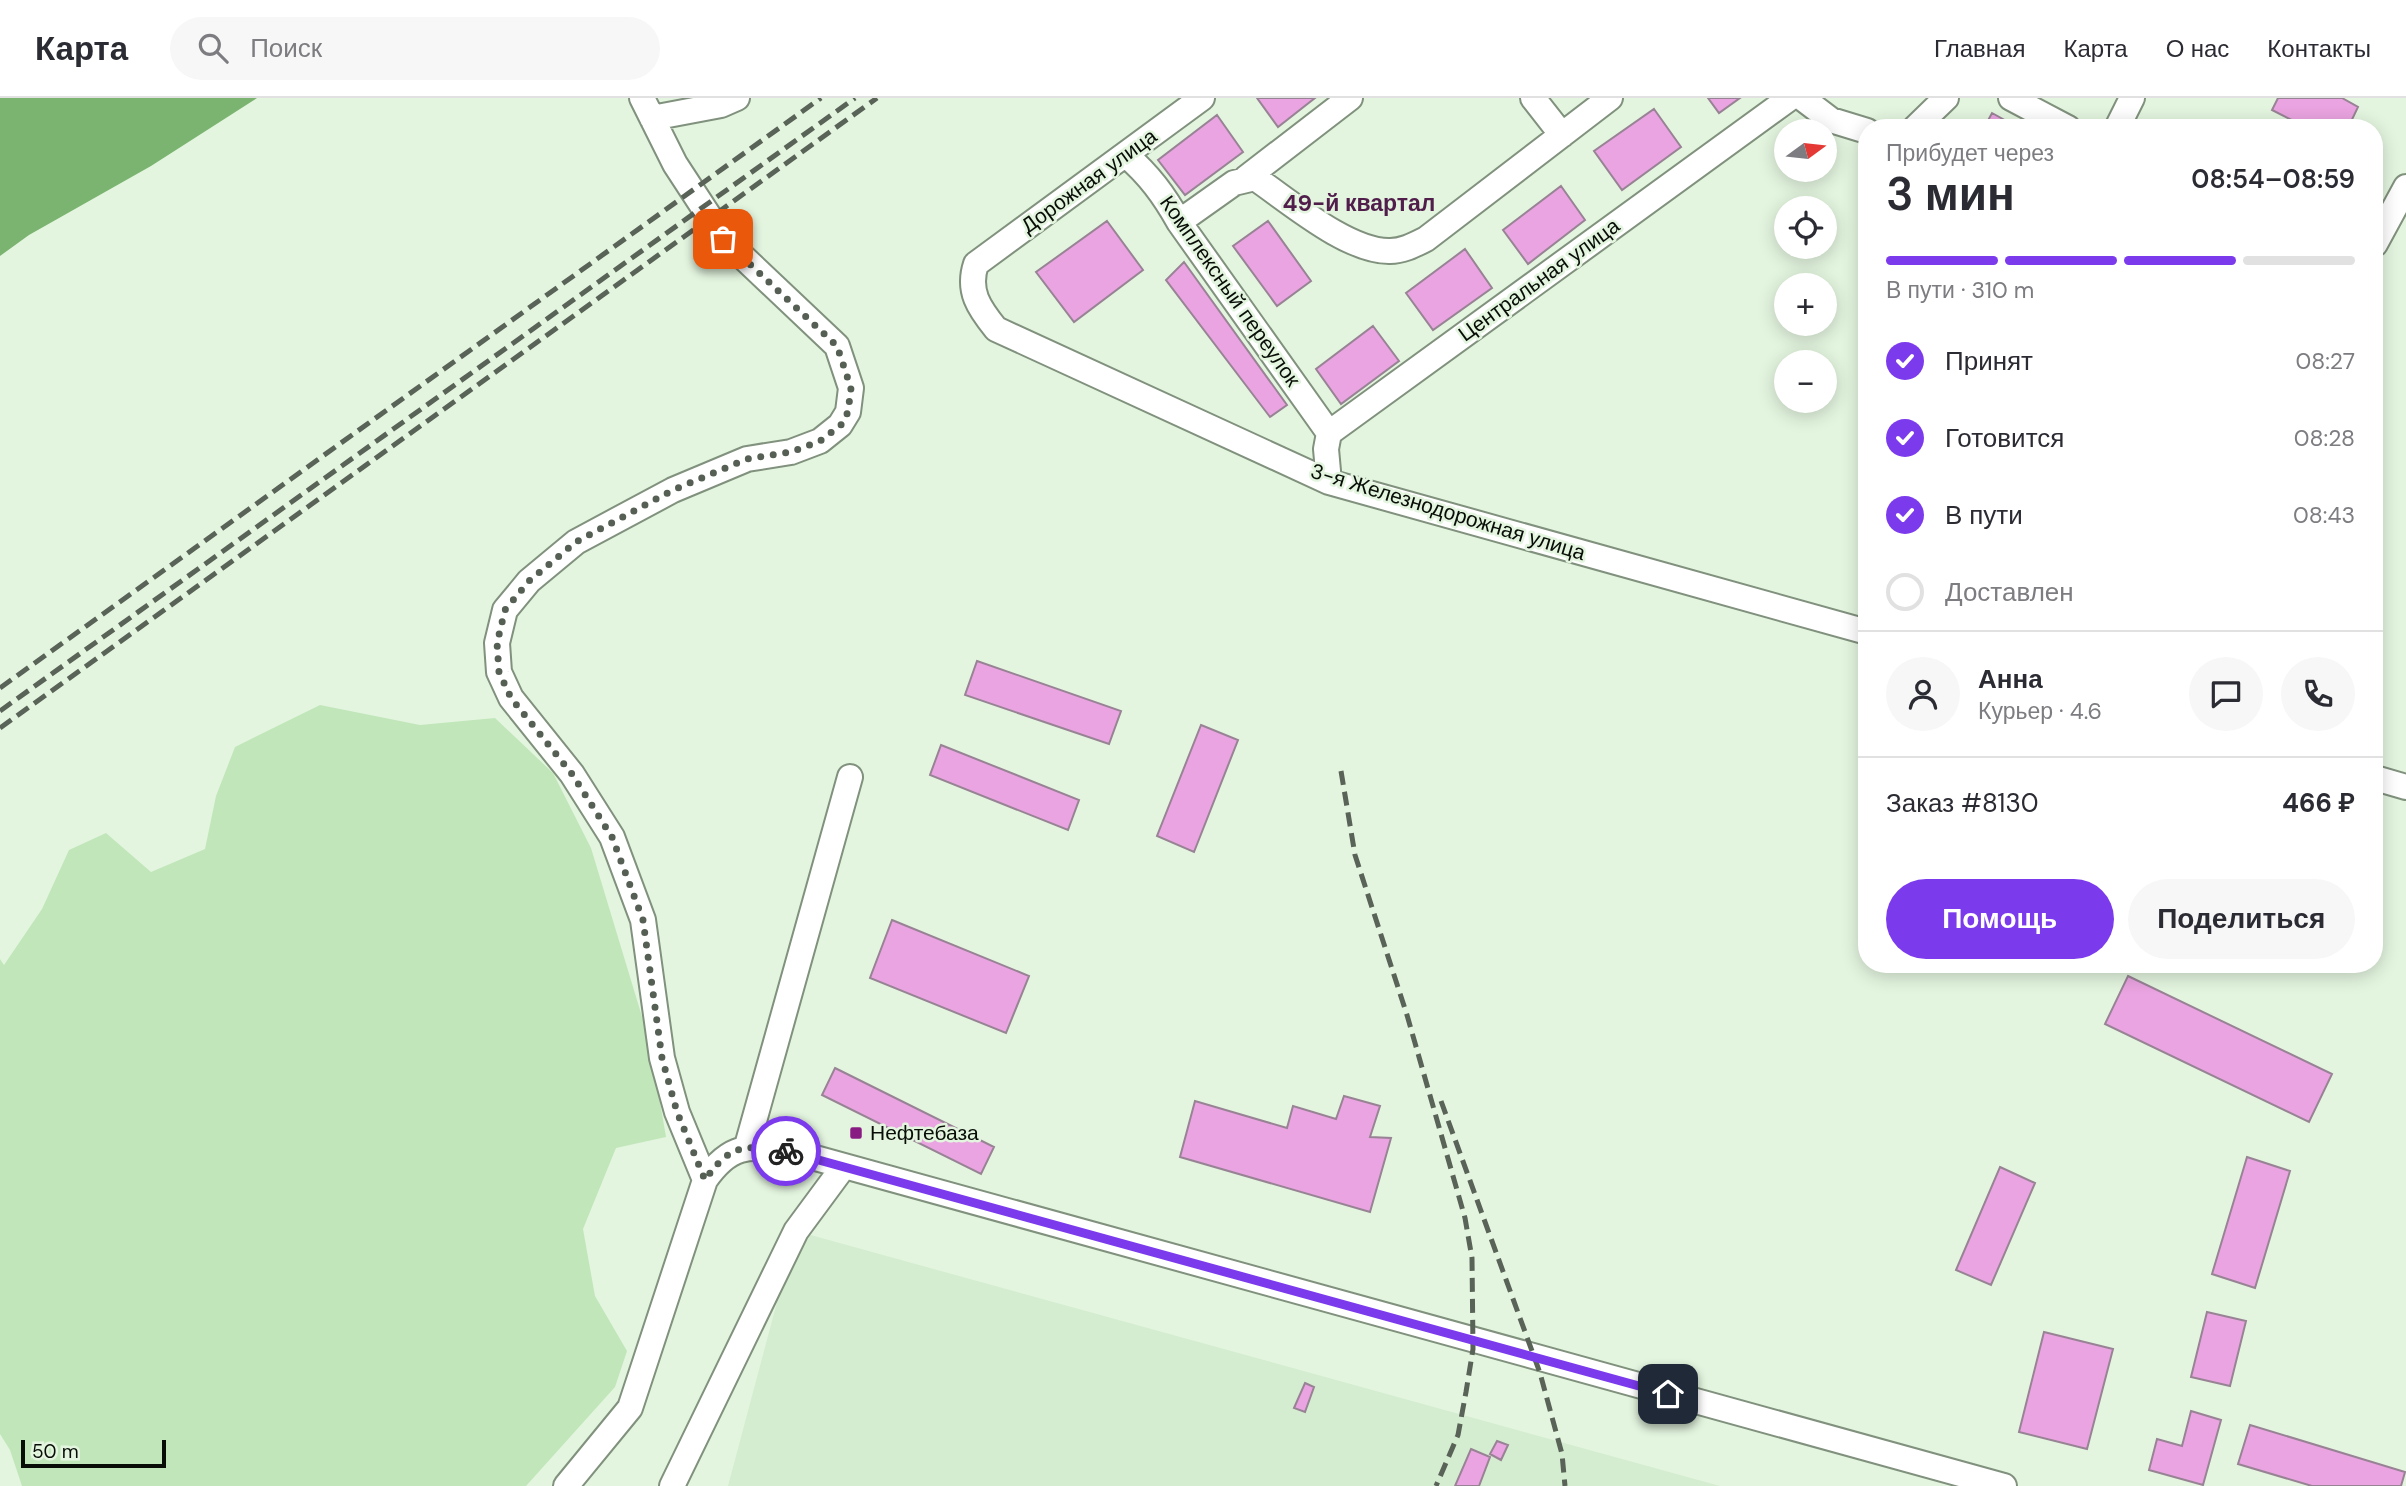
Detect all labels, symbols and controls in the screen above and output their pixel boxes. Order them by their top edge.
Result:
search box [170,17,660,80]
text: Карта [35,27,128,70]
icon: search [194,29,232,67]
text: Поиск [250,31,322,65]
text: Главная [1934,33,2025,64]
text: Карта [2063,33,2128,64]
text: О нас [2166,33,2229,64]
text: Контакты [2267,33,2371,64]
north arrow [1774,119,1838,182]
map controls [1774,119,1837,413]
street label: Дорожная улица [1016,122,1163,240]
text: Прибудет через [1886,138,2054,168]
text: 08:54–08:59 [2191,162,2355,196]
text: 3 мин [1886,164,2015,224]
district label: 49-й квартал [1283,188,1435,218]
street label: Комплексный переулок [1153,190,1307,393]
button: locate [1774,196,1837,259]
pin [693,209,753,269]
street label: Центральная улица [1453,212,1626,348]
icon: bag [704,220,742,258]
button: + [1774,273,1837,336]
text: В пути · 310 m [1886,275,2034,305]
icon: check [1886,342,1924,380]
text: Принят [1945,344,2033,378]
text: 08:27 [2295,346,2355,376]
button: − [1774,350,1837,413]
icon: check [1886,419,1924,457]
text: Готовится [1945,421,2064,455]
text: 08:28 [2294,423,2355,453]
street label: 3-я Железнодорожная улица [1307,457,1589,567]
icon: check [1886,496,1924,534]
text: В пути [1945,498,2023,532]
text: 08:43 [2293,500,2355,530]
text: Доставлен [1945,575,2074,609]
button: person [1886,657,1960,731]
button: chat [2189,657,2263,731]
button: phone [2281,657,2355,731]
text: Анна [1978,662,2043,696]
text: Курьер · 4.6 [1978,696,2102,726]
text: Заказ #8130 [1886,786,2039,820]
text: 466 ₽ [2282,786,2355,820]
button: Помощь [1886,879,2114,959]
button: Поделиться [2128,879,2355,959]
courier [751,1116,821,1186]
place label: Нефтебаза [870,1119,979,1147]
marker: Нефтебаза [848,1125,864,1141]
icon: bike [767,1132,805,1170]
pin [1638,1364,1698,1424]
icon: home [1649,1375,1687,1413]
scale bar [21,1437,166,1469]
text: 50 m [32,1439,79,1464]

